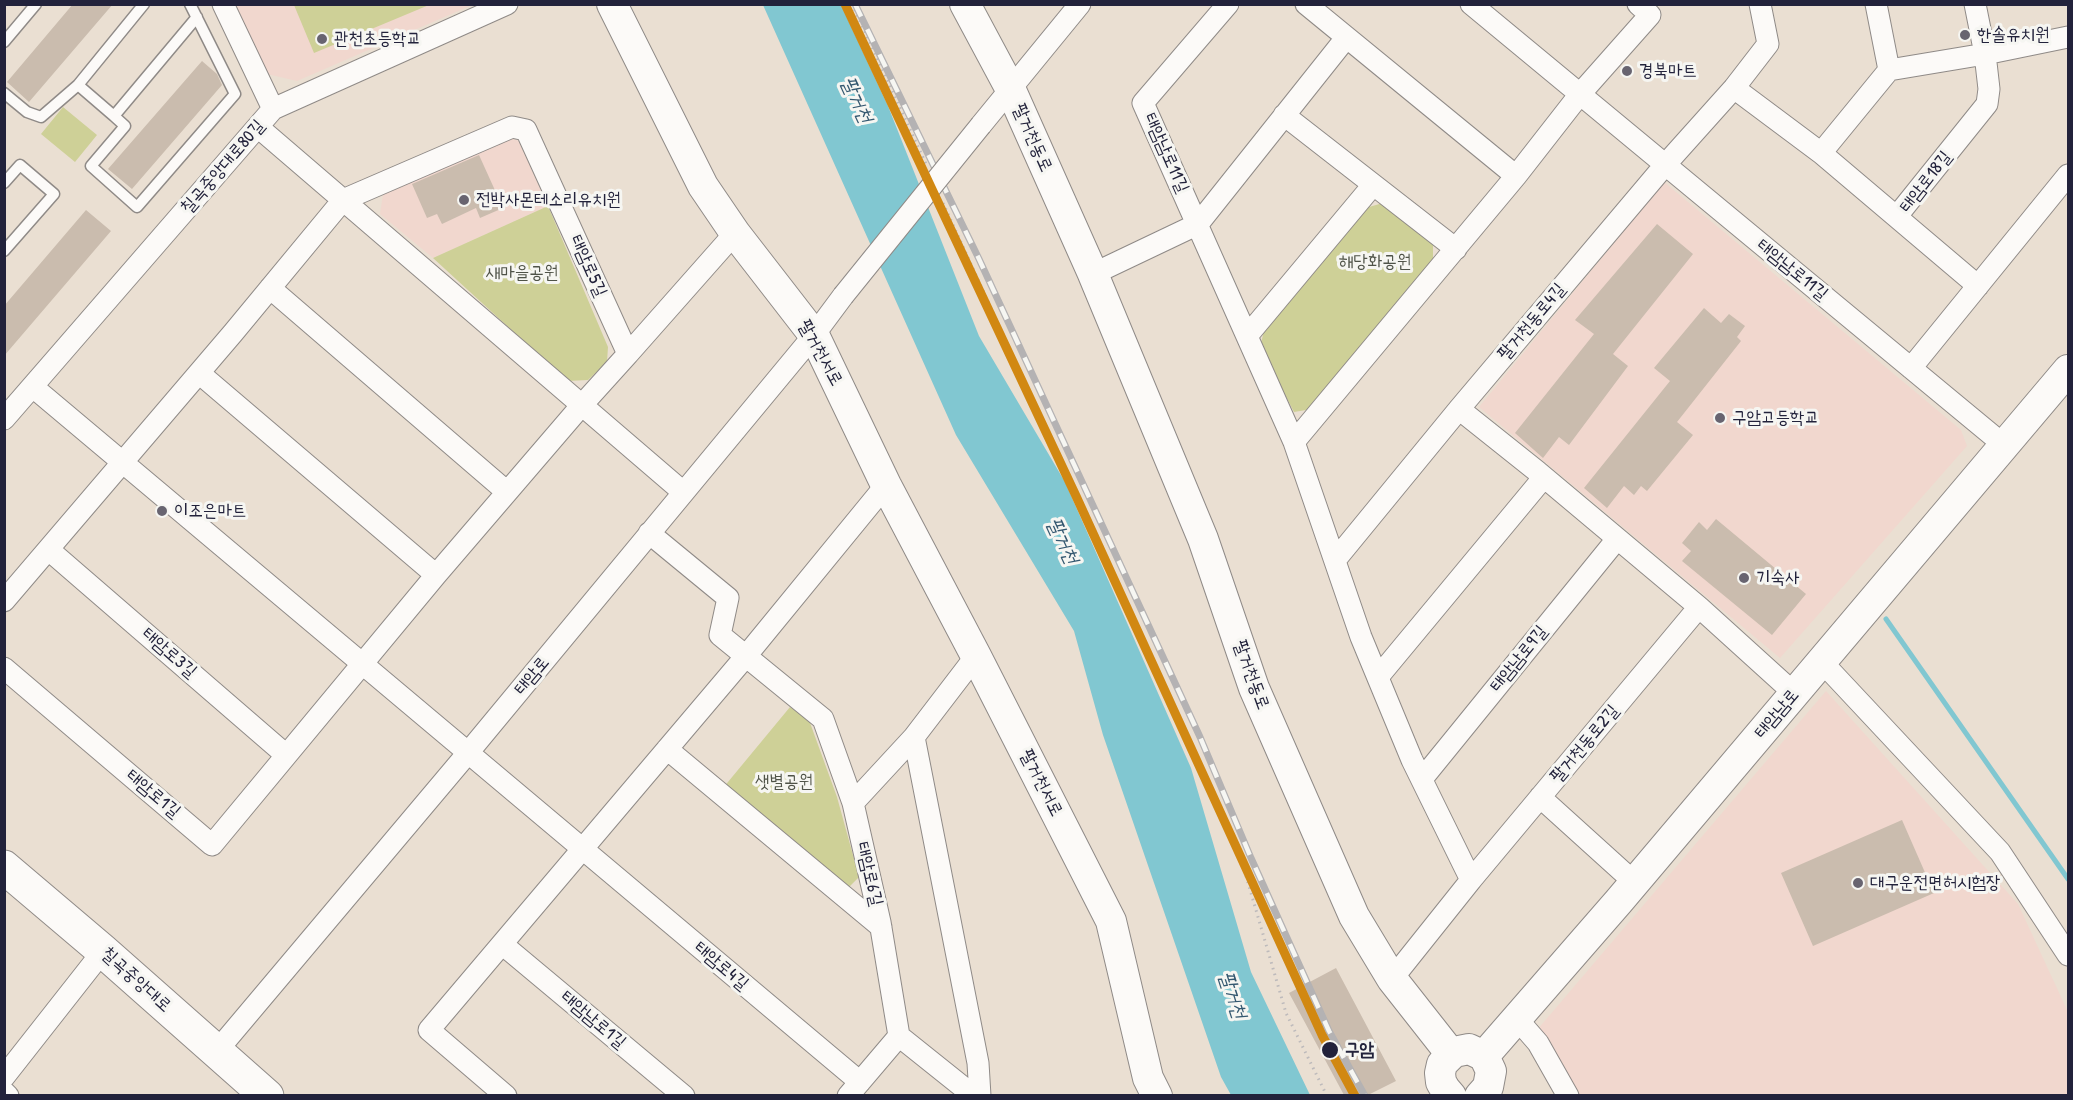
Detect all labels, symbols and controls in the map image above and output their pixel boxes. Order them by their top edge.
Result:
place label: 한솔유치원 [1977,24,2049,46]
place label: 관천초등학교 [334,28,421,50]
marker: 한솔유치원 [1958,28,1972,42]
marker: 관천초등학교 [315,32,329,46]
place label: 경북마트 [1639,60,1697,82]
marker: 경북마트 [1620,64,1634,78]
water label: 팔거천 [835,73,877,127]
street label: 팔거천동로 [1007,101,1057,175]
street label: 태암남로11길 [1139,110,1193,196]
street label: 칠곡중앙대로80길 [176,116,270,218]
street label: 태암로18길 [1895,147,1957,217]
place label: 전박사몬테소리유치원 [476,189,621,211]
marker: 전박사몬테소리유치원 [457,193,471,207]
street label: 태암로5길 [565,232,611,300]
street label: 태암남로11길 [1752,235,1832,305]
park label: 해당화공원 [1339,251,1411,273]
park label: 새마을공원 [486,262,558,284]
street label: 팔거천동로4길 [1494,279,1570,365]
street label: 팔거천서로 [793,316,847,390]
place label: 구암고등학교 [1732,407,1819,429]
marker: 구암고등학교 [1713,411,1727,425]
place label: 이조은마트 [174,500,246,522]
marker: 이조은마트 [155,504,169,518]
water label: 팔거천 [1041,514,1083,568]
place label: 기숙사 [1756,567,1799,589]
marker: 기숙사 [1737,571,1751,585]
street label: 태암남로9길 [1486,621,1552,697]
street label: 태암로3길 [137,623,201,683]
street label: 팔거천동로 [1228,637,1274,713]
street label: 태암로 [510,652,554,700]
street label: 태암남로 [1750,685,1804,743]
street label: 팔거천동로2길 [1546,701,1624,787]
street label: 팔거천서로 [1015,746,1067,820]
street label: 태암로1길 [121,765,185,823]
park label: 샛별공원 [755,771,813,793]
street label: 태암로6길 [851,840,887,908]
place label: 대구운전면허시험장 [1870,872,2000,894]
marker: 대구운전면허시험장 [1851,876,1865,890]
street label: 태암로4길 [689,937,753,995]
street label: 칠곡중앙대로 [96,943,176,1017]
water label: 팔거천 [1213,968,1251,1022]
street label: 태암남로1길 [556,986,630,1054]
place label: 구암 [1345,1039,1374,1061]
marker: 구암 [1320,1040,1340,1060]

